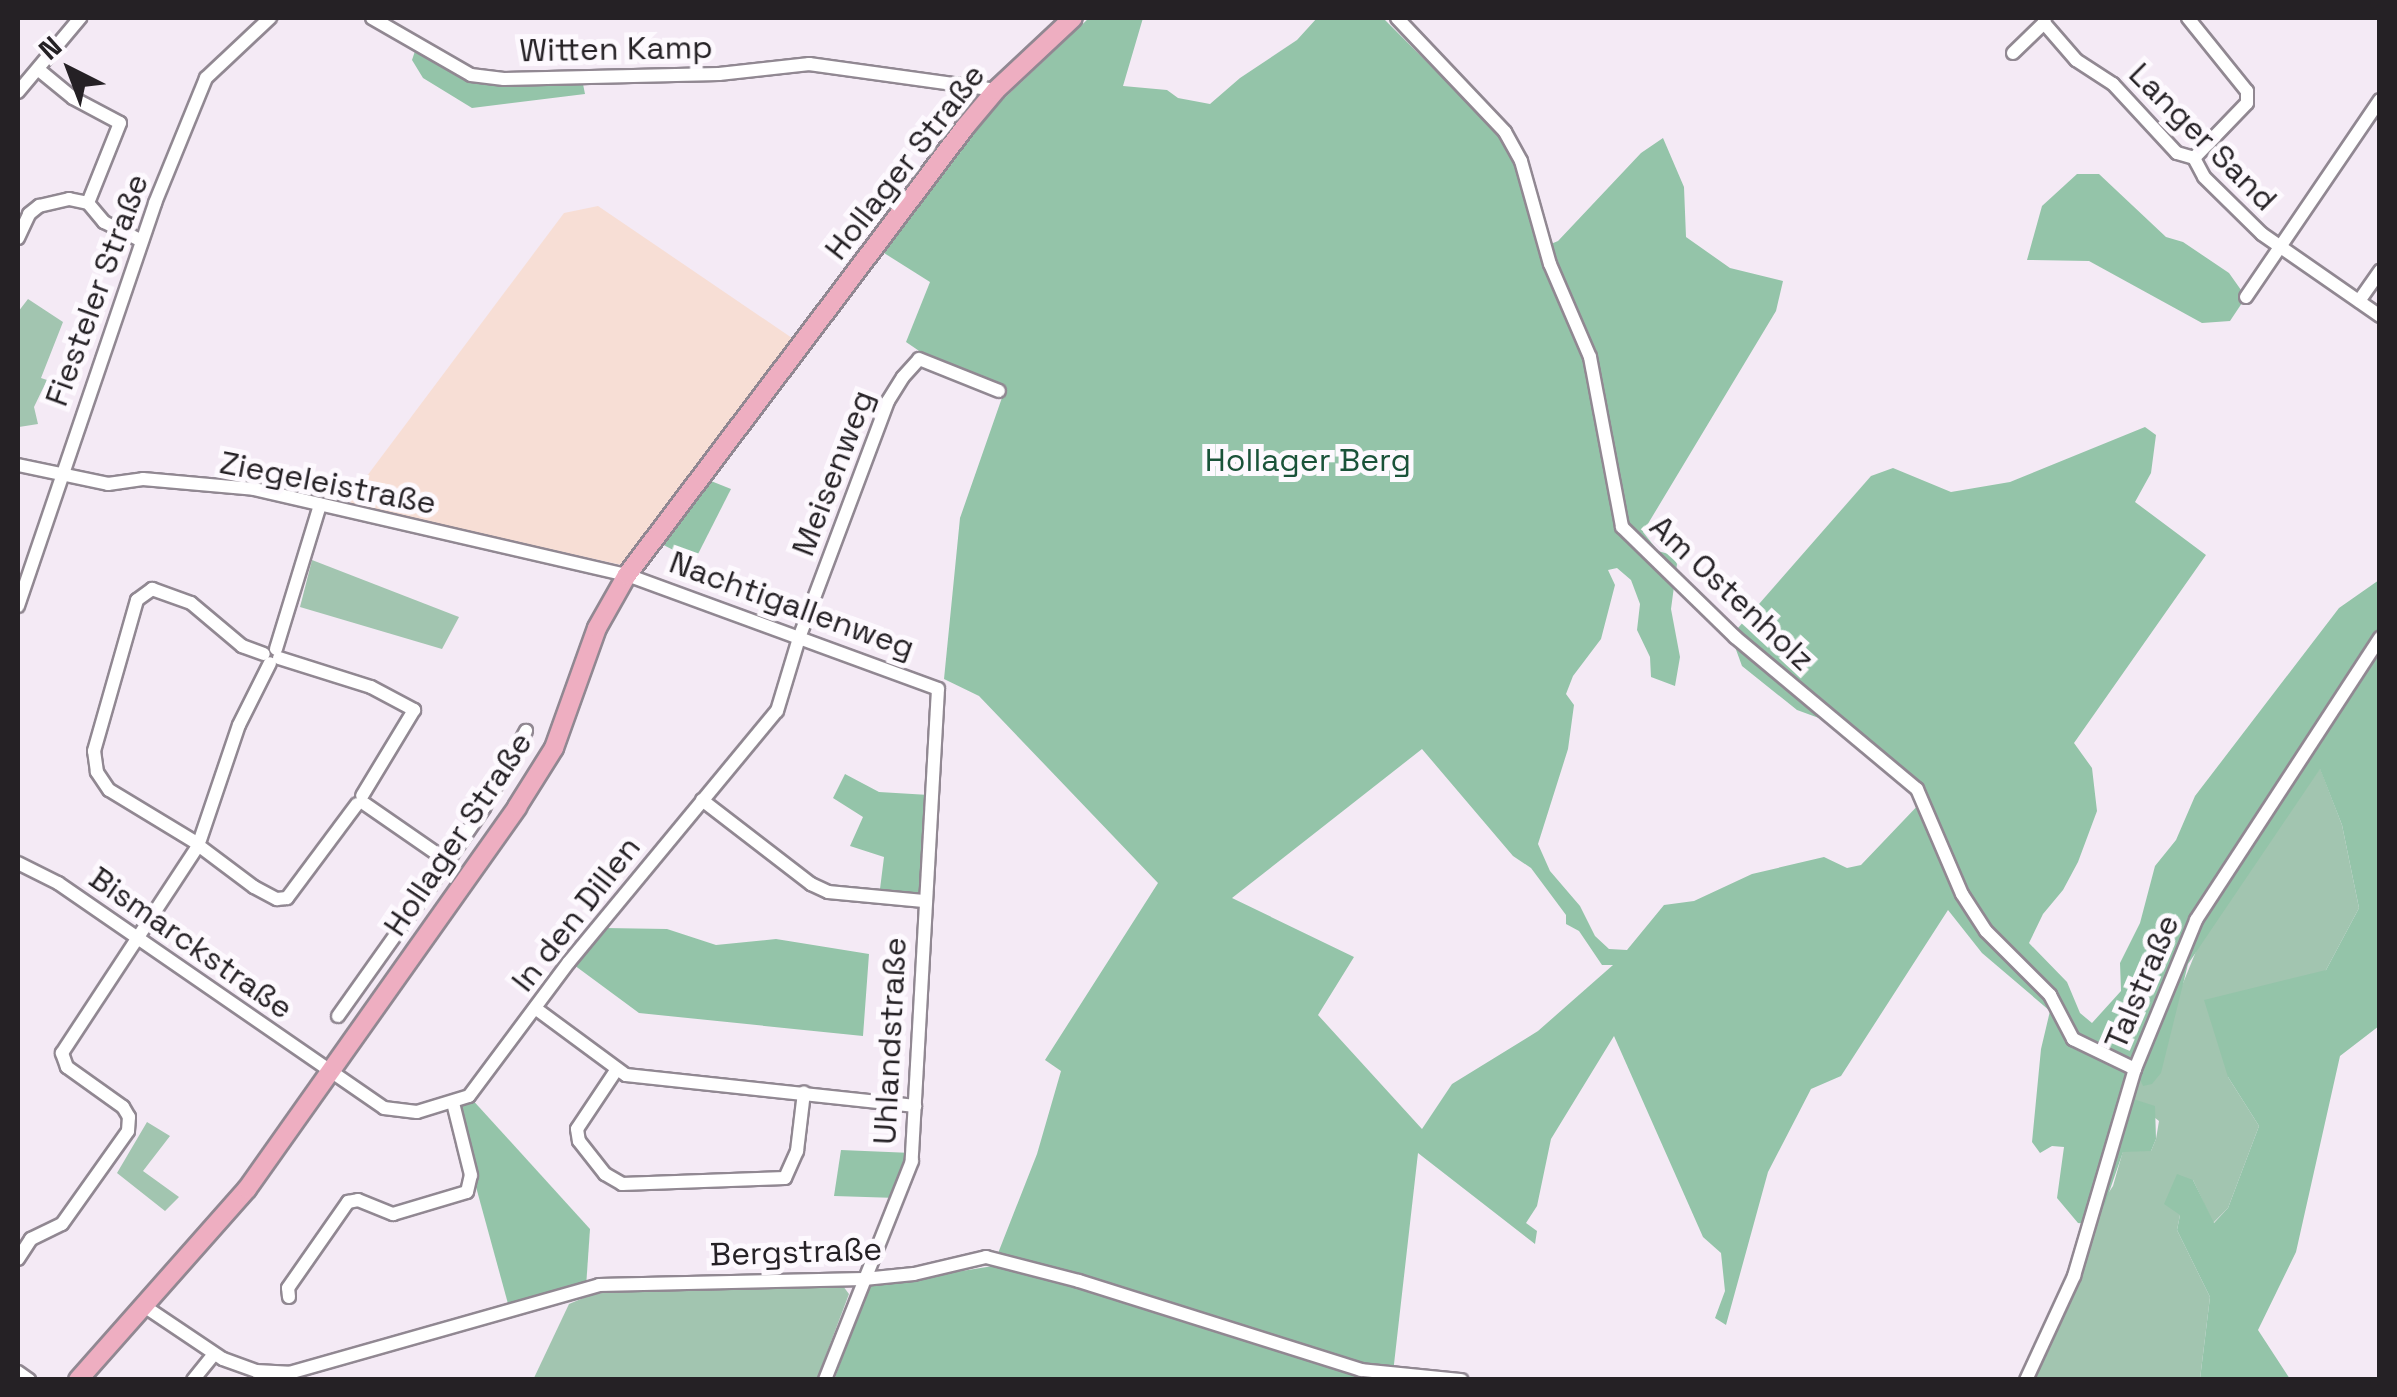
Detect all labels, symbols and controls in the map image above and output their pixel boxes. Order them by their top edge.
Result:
north arrow [20,20,120,120]
text: N [31,28,69,67]
street label: Witten Kamp [519,28,713,70]
street label: Langer Sand [2121,55,2285,219]
street label: Hollager Straße [817,57,993,267]
street label: Fiesteler Straße [37,169,157,411]
street label: Meisenweg [784,385,882,561]
park label: Hollager Berg [1205,441,1411,479]
street label: Ziegeleistraße [217,443,439,523]
street label: Am Ostenholz [1642,507,1822,679]
street label: Nachtigallenweg [664,543,920,667]
street label: Hollager Straße [376,725,540,943]
street label: In den Dillen [504,829,648,999]
street label: Bismarckstraße [82,859,300,1027]
street label: Talstraße [2096,909,2188,1055]
street label: Uhlandstraße [865,936,915,1146]
street label: Bergstraße [709,1230,883,1274]

